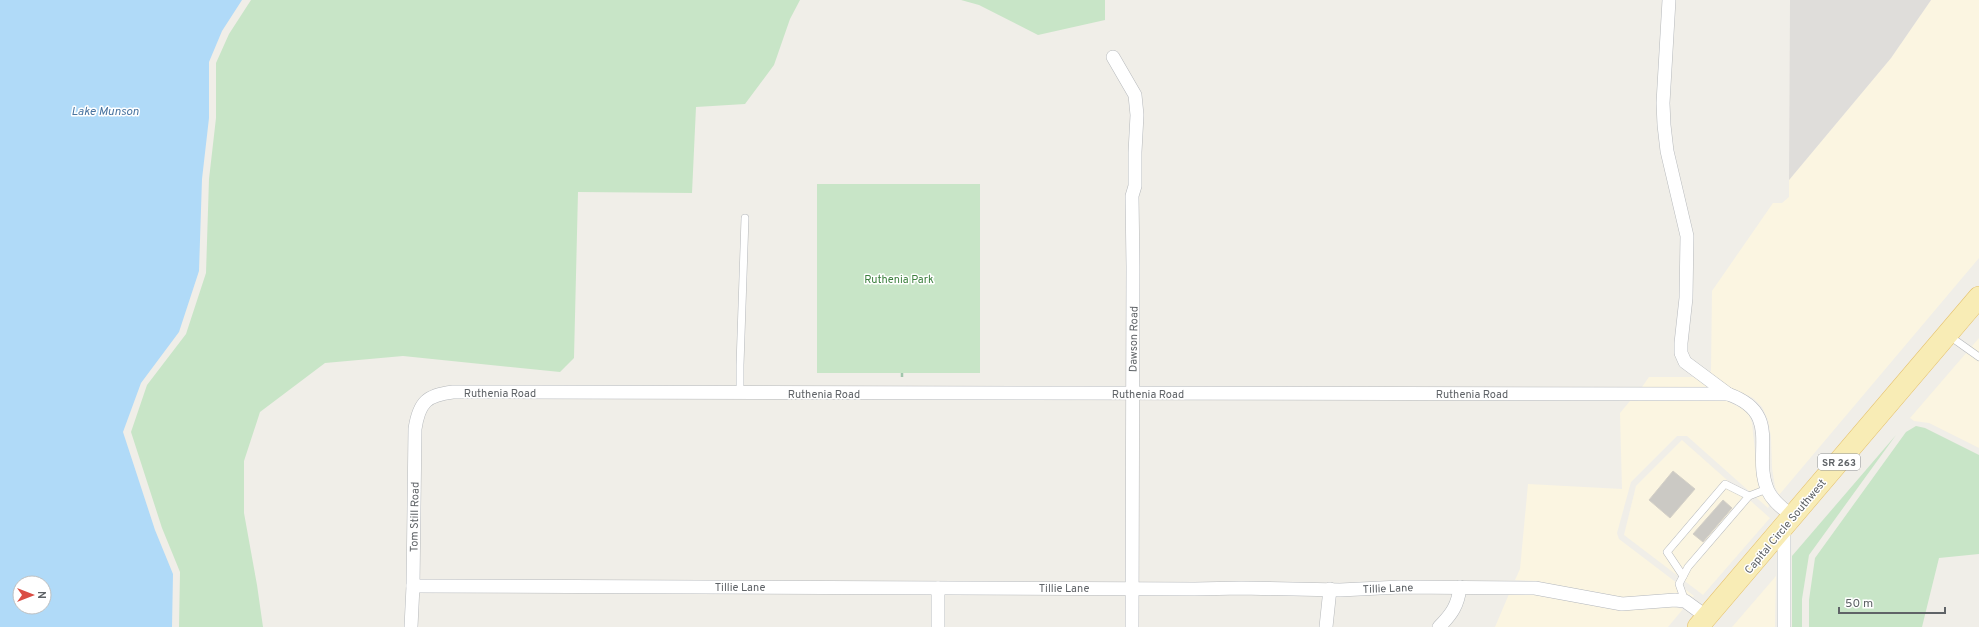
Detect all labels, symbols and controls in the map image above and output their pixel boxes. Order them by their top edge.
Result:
water label: Lake Munson [71,104,139,120]
park label: Ruthenia Park [864,273,934,287]
street label: Dawson Road [1126,306,1142,372]
street label: Ruthenia Road [464,387,536,401]
street label: Ruthenia Road [788,388,860,402]
street label: Ruthenia Road [1112,388,1184,402]
street label: Ruthenia Road [1436,388,1508,402]
road number: SR 263 [1818,454,1860,470]
street label: Capital Circle Southwest [1742,476,1830,577]
street label: Tom Still Road [407,482,423,552]
north arrow [12,575,52,615]
street label: Tillie Lane [715,581,765,595]
street label: Tillie Lane [1362,581,1414,597]
street label: Tillie Lane [1039,582,1089,596]
scale bar [1839,589,1945,615]
text: N [34,591,48,599]
text: 50 m [1845,596,1873,612]

